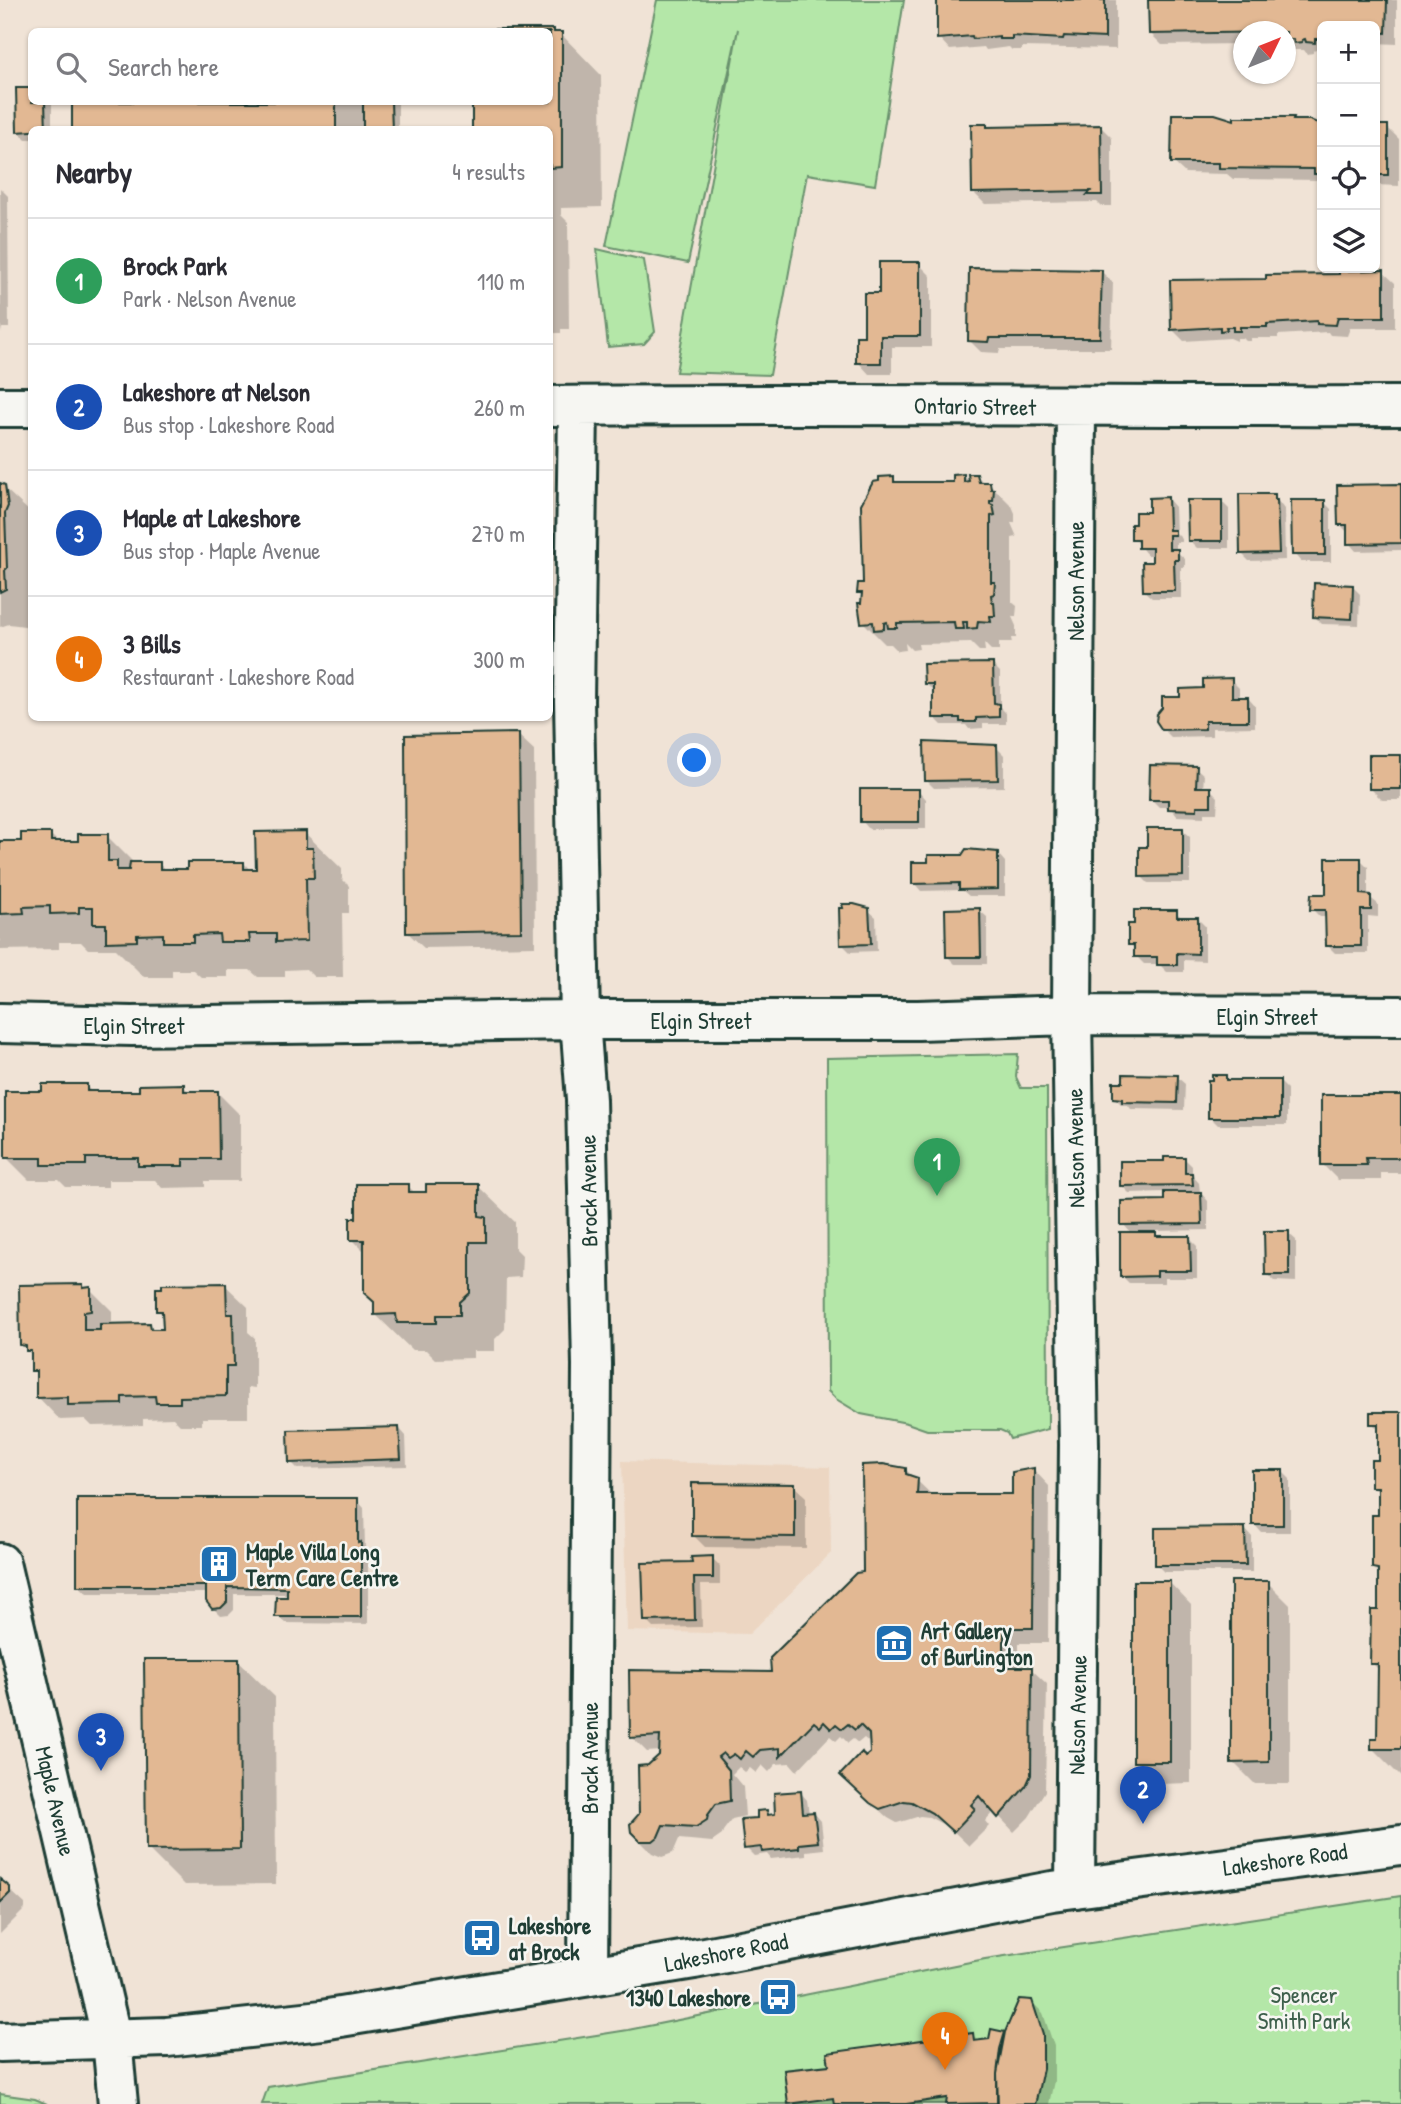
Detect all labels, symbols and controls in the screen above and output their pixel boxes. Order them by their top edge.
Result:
north arrow [1233,21,1296,84]
map controls [1317,21,1380,273]
button: + [1317,21,1380,84]
search box [28,28,553,105]
icon: search [52,48,90,86]
text: Search here [108,49,219,84]
button: − [1317,84,1380,147]
button: locate [1317,147,1380,210]
text: Nearby [56,152,132,192]
text: 4 results [452,156,525,187]
button: layers [1317,210,1380,273]
text: Brock Park [123,248,227,283]
text: 1 [75,266,83,297]
text: 110 m [477,266,525,297]
text: Park · Nelson Avenue [123,283,296,314]
text: Lakeshore at Nelson [123,374,310,409]
street label: Ontario Street [914,389,1037,423]
text: 2 [74,392,84,423]
text: 260 m [474,392,525,423]
text: Bus stop · Lakeshore Road [123,409,334,440]
text: Maple at Lakeshore [123,500,301,535]
text: 3 [74,518,84,549]
text: 270 m [472,518,525,549]
street label: Nelson Avenue [1060,521,1091,641]
text: Bus stop · Maple Avenue [123,535,321,566]
text: 3 Bills [123,626,181,661]
text: 4 [75,644,83,675]
text: 300 m [473,644,525,675]
text: Restaurant · Lakeshore Road [123,661,354,692]
your location [677,743,711,777]
street label: Elgin Street [1217,1001,1319,1032]
street label: Elgin Street [651,1005,753,1036]
street label: Elgin Street [84,1010,186,1041]
street label: Nelson Avenue [1058,1088,1092,1208]
street label: Brock Avenue [572,1135,604,1247]
pin: 1 [914,1138,960,1196]
place label: Maple Villa Long Term Care Centre [245,1536,400,1593]
building icon: Maple Villa Long Term Care Centre [198,1543,240,1585]
place label: Art Gallery of Burlington [921,1615,1033,1673]
museum icon: Art Gallery of Burlington [873,1622,915,1664]
street label: Nelson Avenue [1060,1655,1094,1775]
street label: Brock Avenue [574,1702,605,1814]
pin: 3 [78,1713,124,1771]
street label: Maple Avenue [28,1743,84,1859]
pin: 2 [1120,1766,1166,1824]
street label: Lakeshore Road [1221,1835,1349,1883]
place label: Lakeshore at Brock [509,1910,592,1967]
bus stop icon: Lakeshore at Brock [461,1917,503,1959]
street label: Lakeshore Road [662,1925,790,1979]
bus stop icon: 1340 Lakeshore [757,1976,799,2018]
park label: Spencer Smith Park [1258,1979,1351,2036]
place label: 1340 Lakeshore [626,1982,752,2013]
pin: 4 [922,2012,968,2070]

